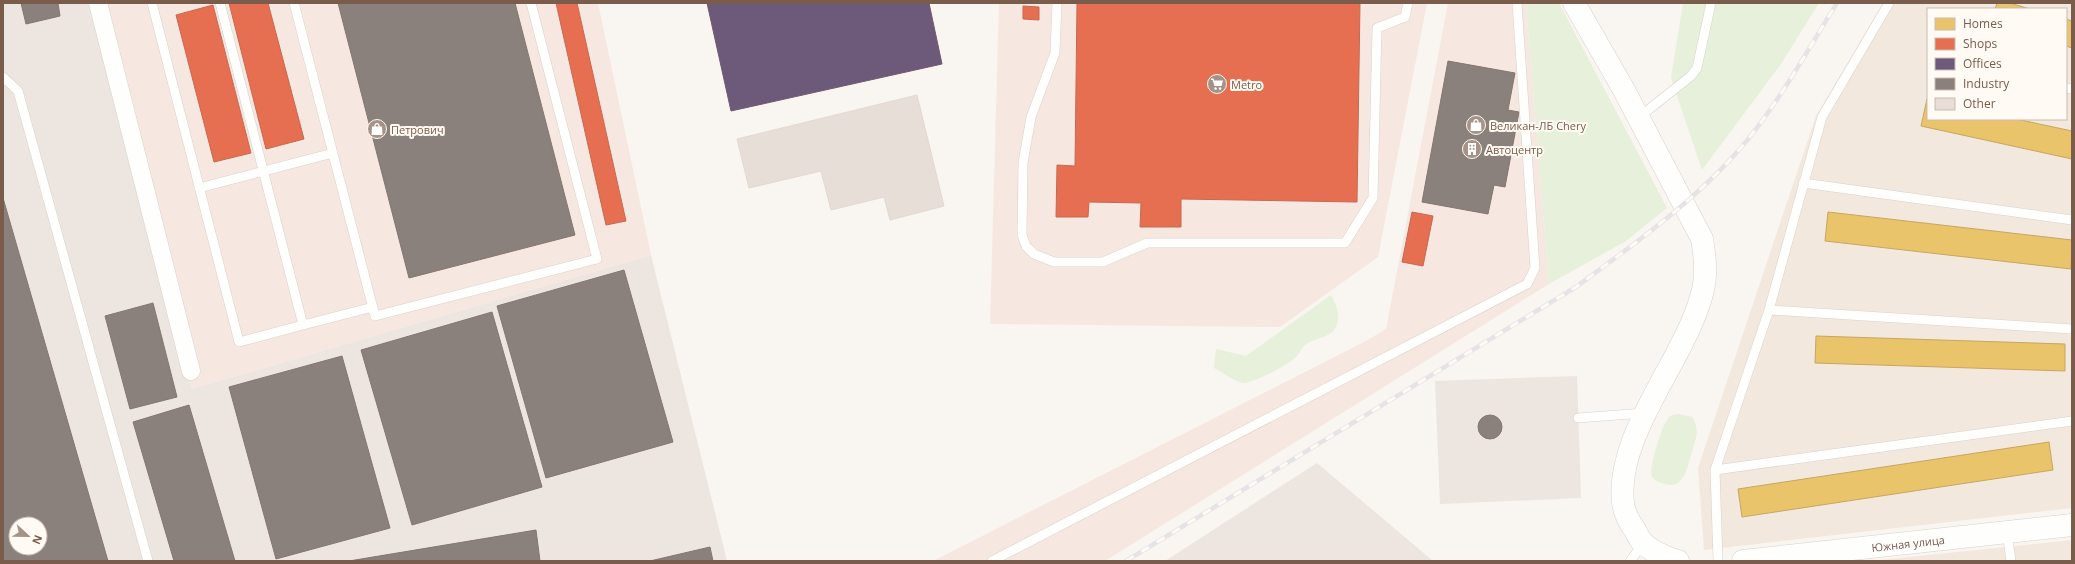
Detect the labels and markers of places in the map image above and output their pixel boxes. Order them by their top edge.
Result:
supermarket icon: Metro [1206,73,1228,95]
place label: Metro [1231,77,1262,92]
shop icon: Великан-ЛБ Chery [1465,114,1487,136]
shop icon: Петрович [366,118,388,140]
place label: Великан-ЛБ Chery [1490,118,1587,133]
place label: Петрович [391,122,444,137]
building icon: Автоцентр [1461,138,1483,160]
place label: Автоцентр [1486,142,1543,157]

